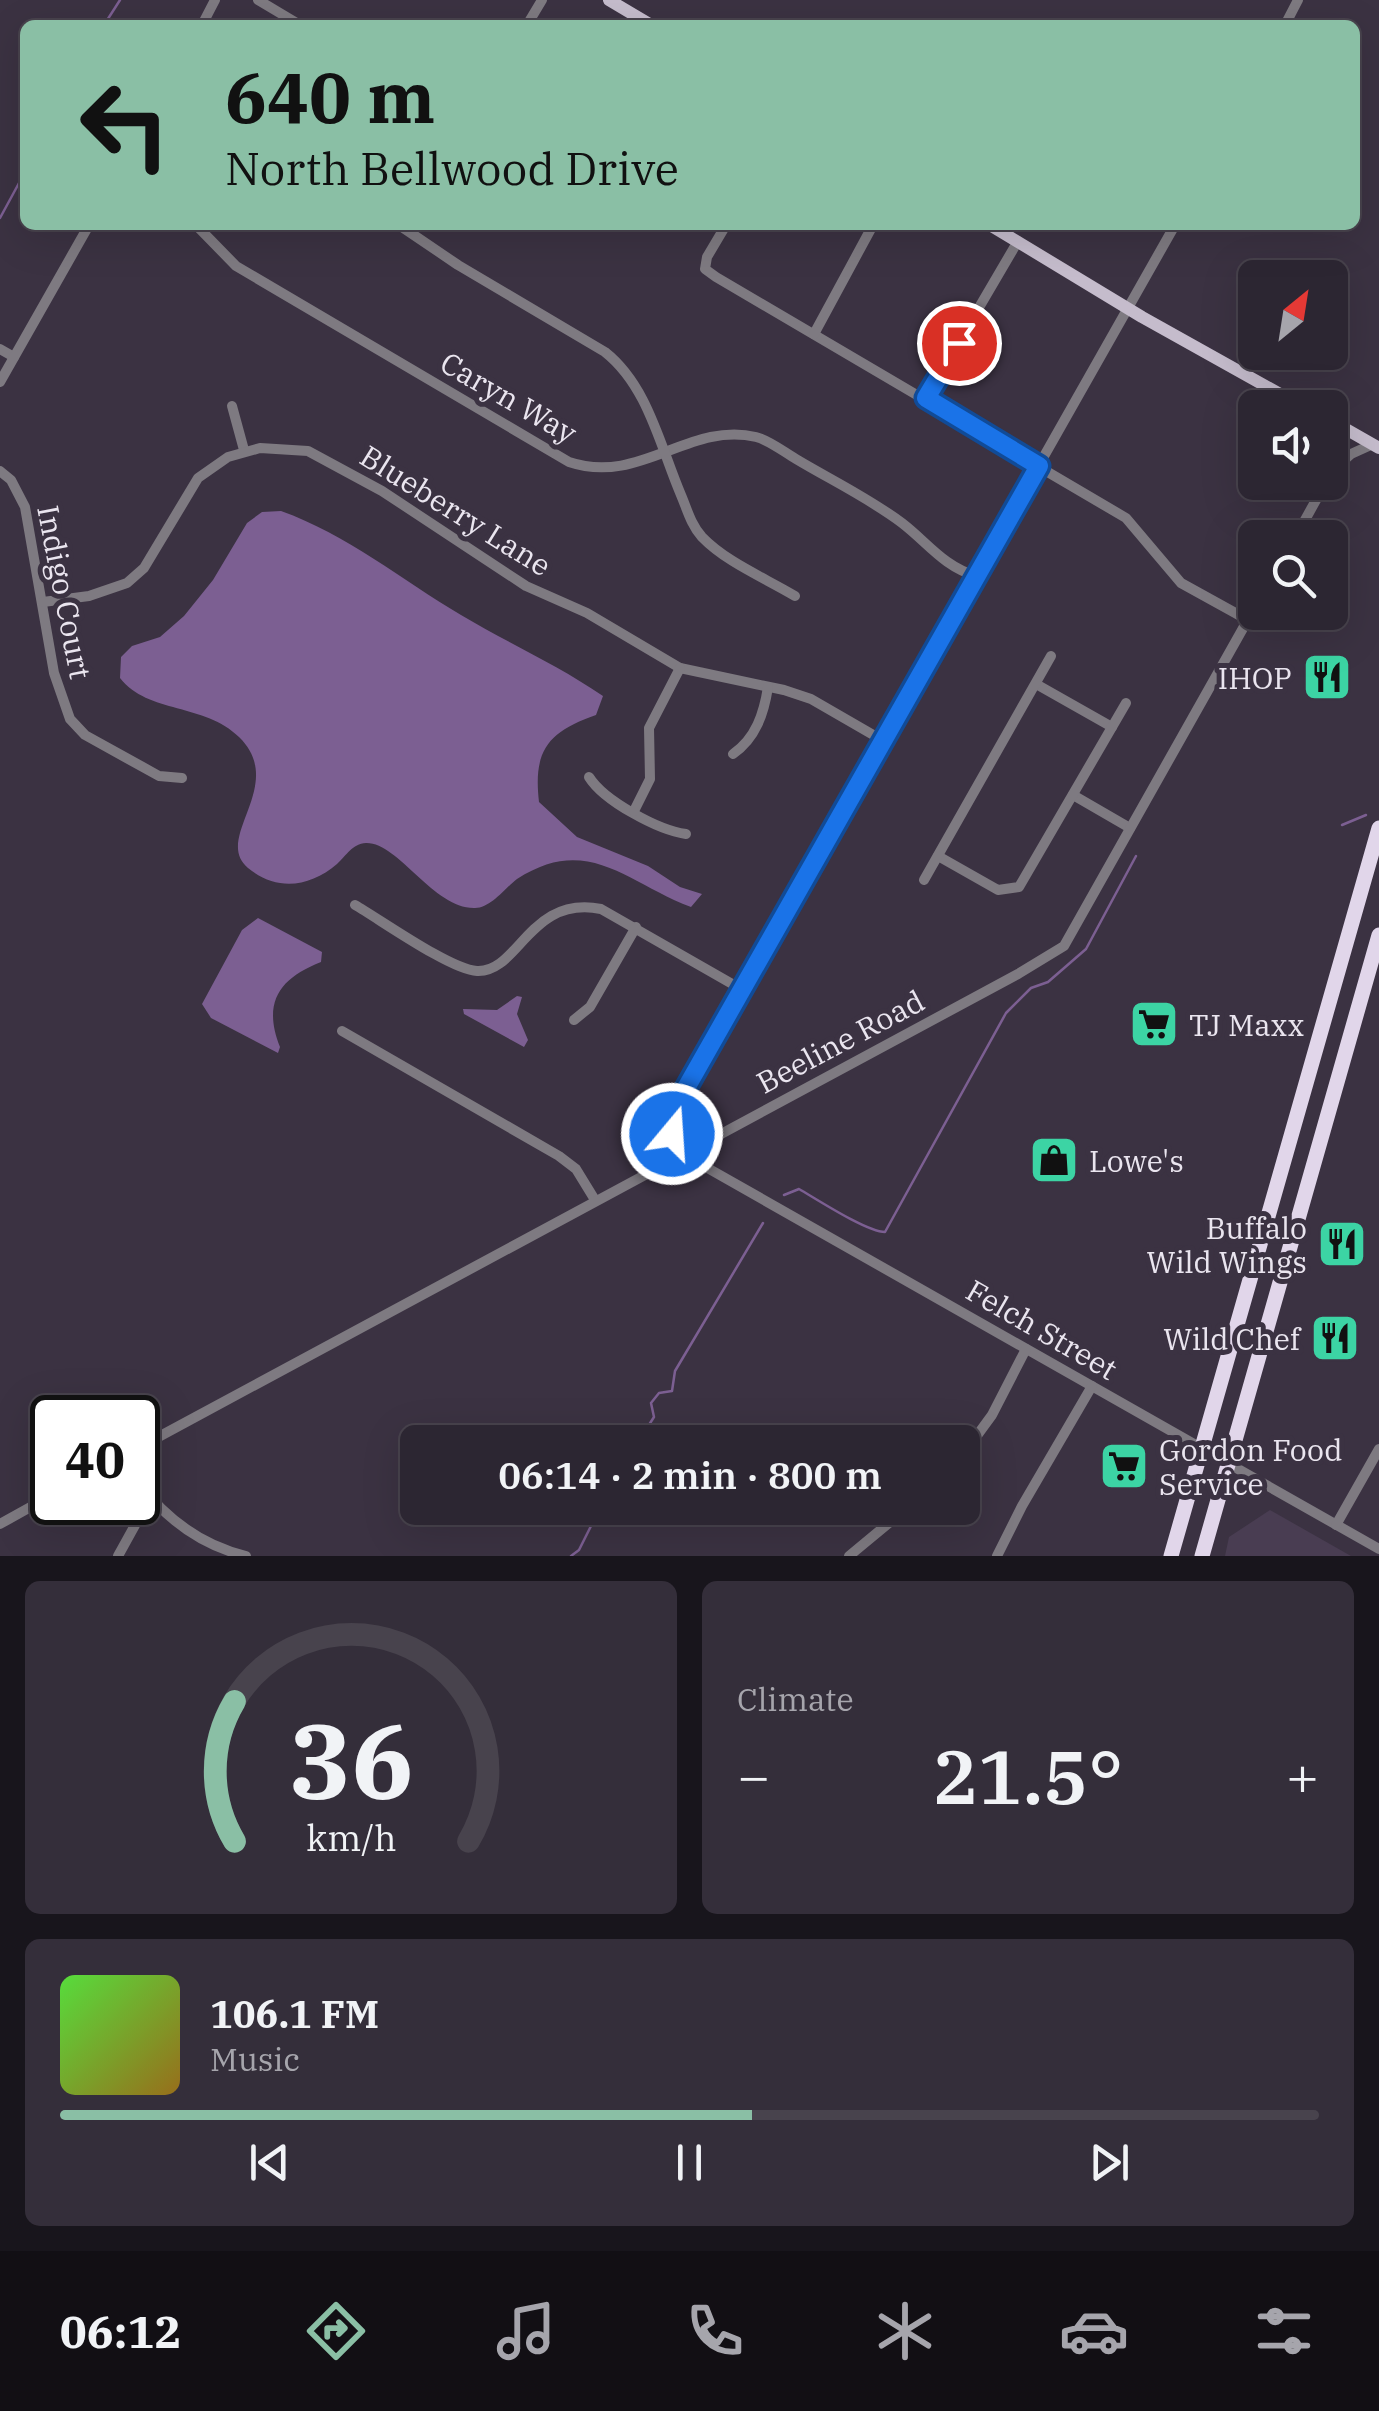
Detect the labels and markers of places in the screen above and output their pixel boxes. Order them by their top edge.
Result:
pin [917,301,1002,386]
restaurant icon: IHOP [1301,651,1353,703]
place label: IHOP [1218,658,1292,697]
supermarket icon: TJ Maxx [1128,998,1180,1050]
place label: TJ Maxx [1189,1005,1304,1044]
shop icon: Lowe's [1028,1134,1080,1186]
place label: Lowe's [1089,1141,1184,1180]
place label: Buffalo Wild Wings [1147,1208,1307,1281]
restaurant icon: Buffalo Wild Wings [1316,1218,1368,1270]
restaurant icon: Wild Chef [1309,1312,1361,1364]
place label: Wild Chef [1163,1319,1302,1358]
place label: Gordon Food Service [1159,1430,1342,1503]
supermarket icon: Gordon Food Service [1098,1440,1150,1492]

